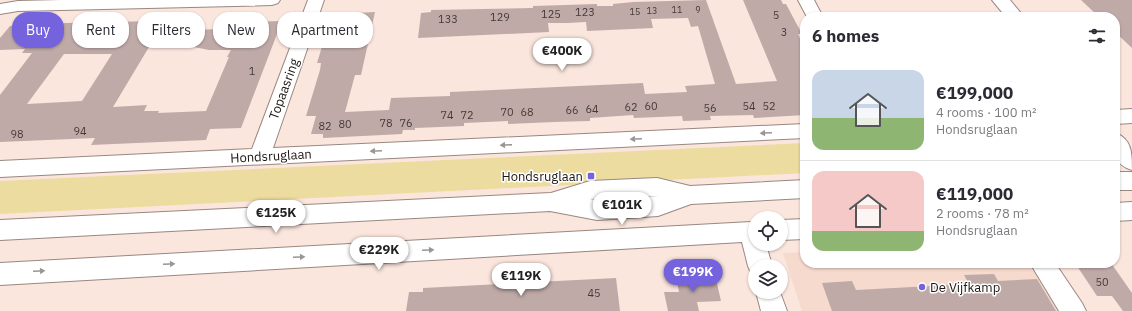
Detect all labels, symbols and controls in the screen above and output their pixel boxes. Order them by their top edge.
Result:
house number: 11 [672,4,682,15]
house number: 9 [695,4,701,15]
house number: 123 [575,5,595,19]
house number: 13 [647,5,657,16]
house number: 15 [630,6,640,17]
house number: 125 [541,7,561,21]
house number: 5 [773,8,779,22]
house number: 129 [490,10,510,24]
chip: Buy [12,12,64,48]
chip: Rent [72,12,129,48]
chip: Filters [137,12,205,48]
chip: New [213,12,269,48]
chip: Apartment [277,12,373,48]
house number: 133 [438,12,458,26]
house number: 3 [781,25,787,39]
text: 6 homes [812,25,879,47]
icon: filters [1086,25,1108,47]
pin: €400K [534,38,590,72]
text: €400K [542,42,582,59]
street label: Topaasring [265,56,303,122]
house number: 1 [249,64,256,78]
text: €199,000 [936,82,1013,104]
icon: home [844,86,892,134]
house number: 60 [644,99,658,113]
house number: 54 [742,99,756,113]
house number: 52 [762,99,776,113]
house number: 62 [624,100,638,114]
house number: 56 [703,101,717,115]
house number: 64 [585,102,599,116]
house number: 66 [565,103,579,117]
text: 4 rooms · 100 m² [936,104,1037,121]
house number: 70 [500,105,514,119]
house number: 68 [520,105,534,119]
house number: 74 [440,108,454,122]
house number: 72 [460,108,474,122]
house number: 78 [379,116,393,130]
house number: 76 [399,116,413,130]
house number: 80 [338,117,352,131]
house number: 82 [318,119,332,133]
text: Hondsruglaan [936,121,1018,138]
house number: 94 [73,124,87,138]
house number: 98 [10,127,24,141]
one-way arrow [759,130,772,136]
one-way arrow [629,136,642,142]
one-way arrow [499,142,512,148]
street label: Hondsruglaan [230,145,312,167]
one-way arrow [369,148,382,154]
place label: Hondsruglaan [501,168,583,185]
marker: Hondsruglaan [586,171,596,181]
text: €119,000 [936,183,1013,205]
icon: home [844,187,892,235]
pin: €101K [594,192,650,226]
text: €101K [602,196,642,213]
pin: €125K [248,200,304,234]
text: €125K [256,204,296,221]
text: 2 rooms · 78 m² [936,205,1029,222]
map controls [748,211,788,299]
button: locate [748,211,788,251]
text: Hondsruglaan [936,222,1018,239]
pin: €229K [351,237,407,271]
text: €229K [359,241,399,258]
one-way arrow [422,246,434,253]
one-way arrow [293,254,306,260]
pin: €199K [665,259,721,293]
button: layers [748,259,788,299]
one-way arrow [163,261,175,268]
pin: €119K [493,263,549,297]
text: €199K [673,263,713,280]
text: €119K [501,267,541,284]
one-way arrow [33,268,45,275]
house number: 50 [1095,275,1109,289]
place label: De Vijfkamp [930,279,1000,296]
marker: De Vijfkamp [917,282,927,292]
house number: 45 [587,286,601,300]

